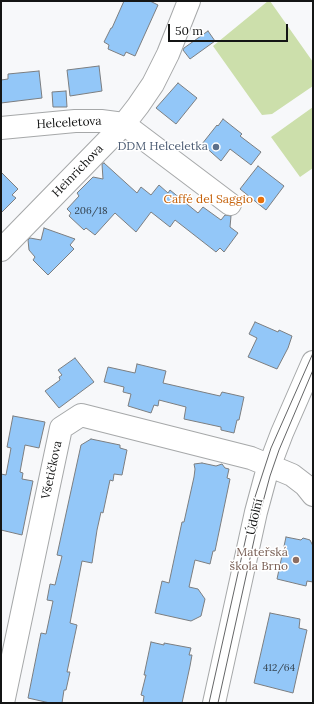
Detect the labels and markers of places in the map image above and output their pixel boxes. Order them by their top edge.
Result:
place label: DDM Helceletka [118,140,208,154]
marker: DDM Helceletka [211,142,221,152]
place label: Caffé del Saggio [164,193,253,207]
marker: Caffé del Saggio [256,195,266,205]
place label: Mateřská škola Brno [230,546,288,574]
marker: Mateřská škola Brno [291,555,301,565]

